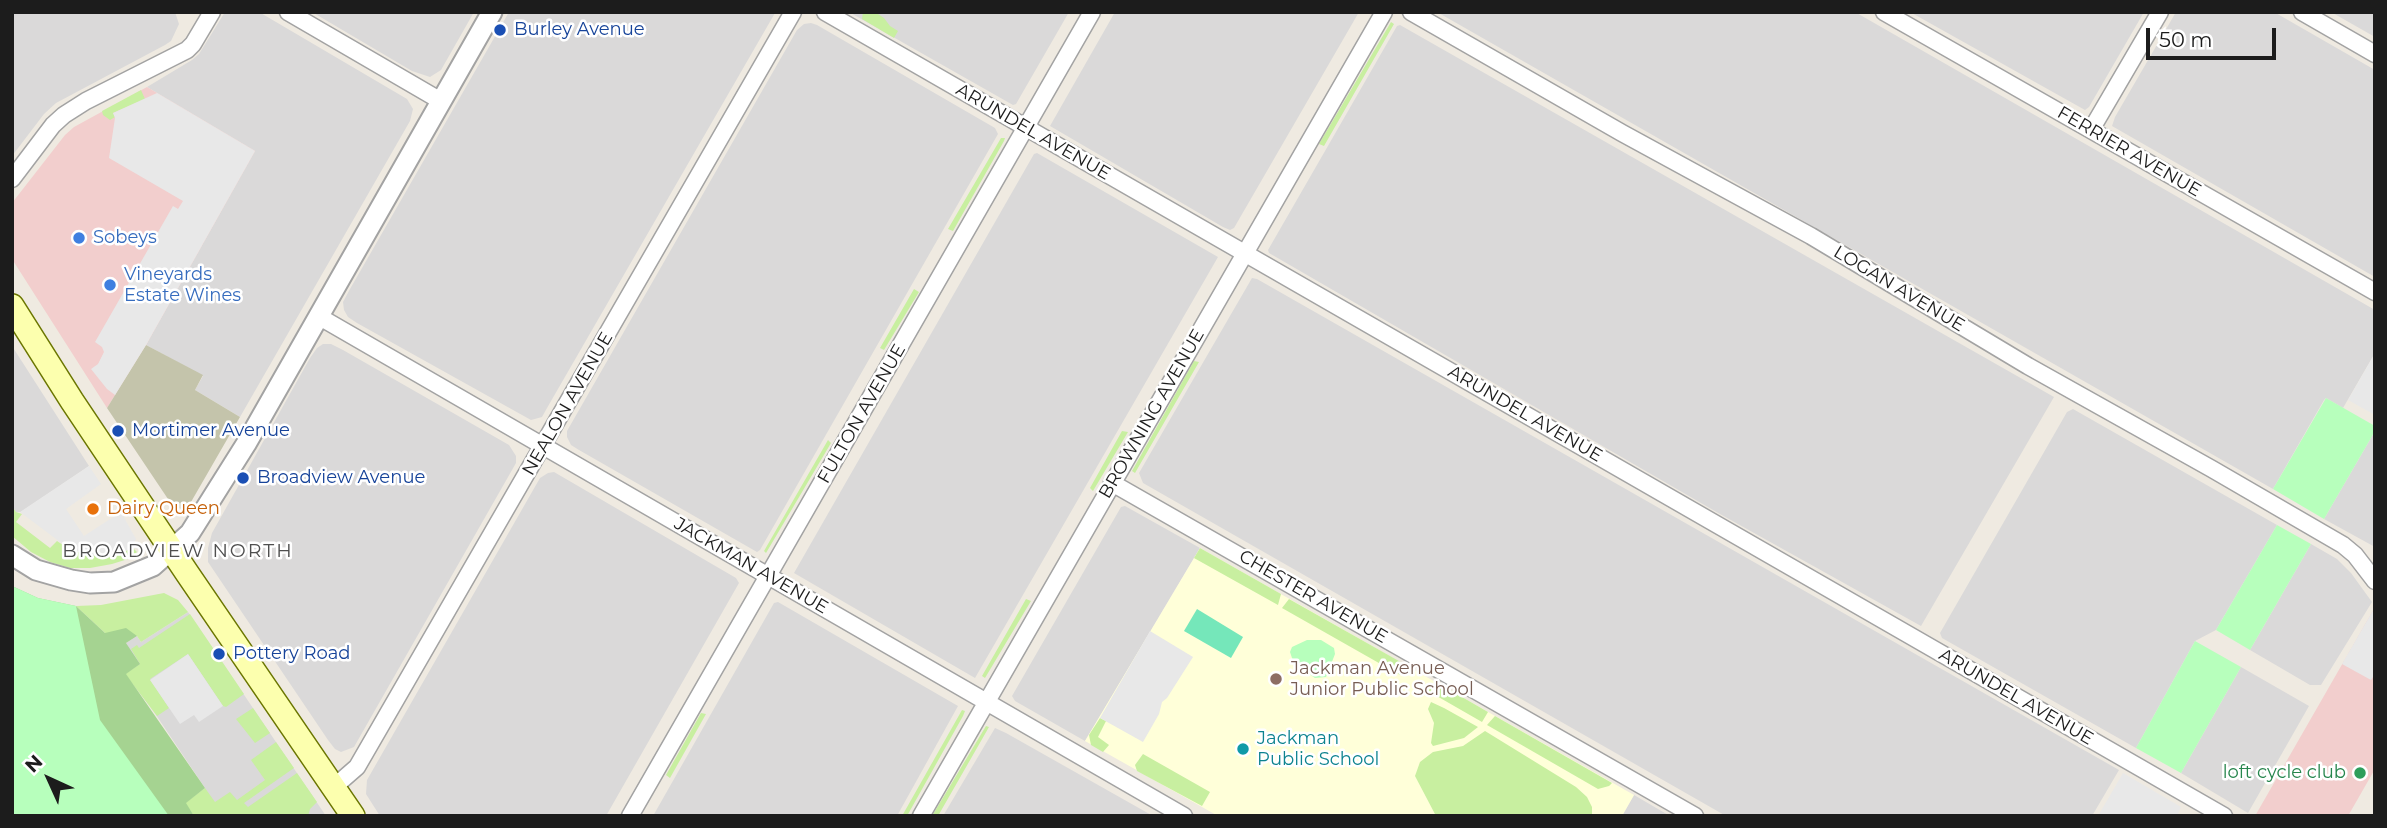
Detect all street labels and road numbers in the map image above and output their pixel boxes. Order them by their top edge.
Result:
street label: ARUNDEL AVENUE [952,79,1114,185]
street label: FERRIER AVENUE [2053,102,2205,202]
street label: LOGAN AVENUE [1830,241,1968,337]
street label: BROWNING AVENUE [1095,326,1209,502]
street label: NEALON AVENUE [518,328,618,480]
street label: FULTON AVENUE [813,341,911,487]
street label: ARUNDEL AVENUE [1444,361,1606,467]
street label: JACKMAN AVENUE [670,513,832,619]
street label: CHESTER AVENUE [1235,546,1391,648]
street label: ARUNDEL AVENUE [1935,644,2097,750]

